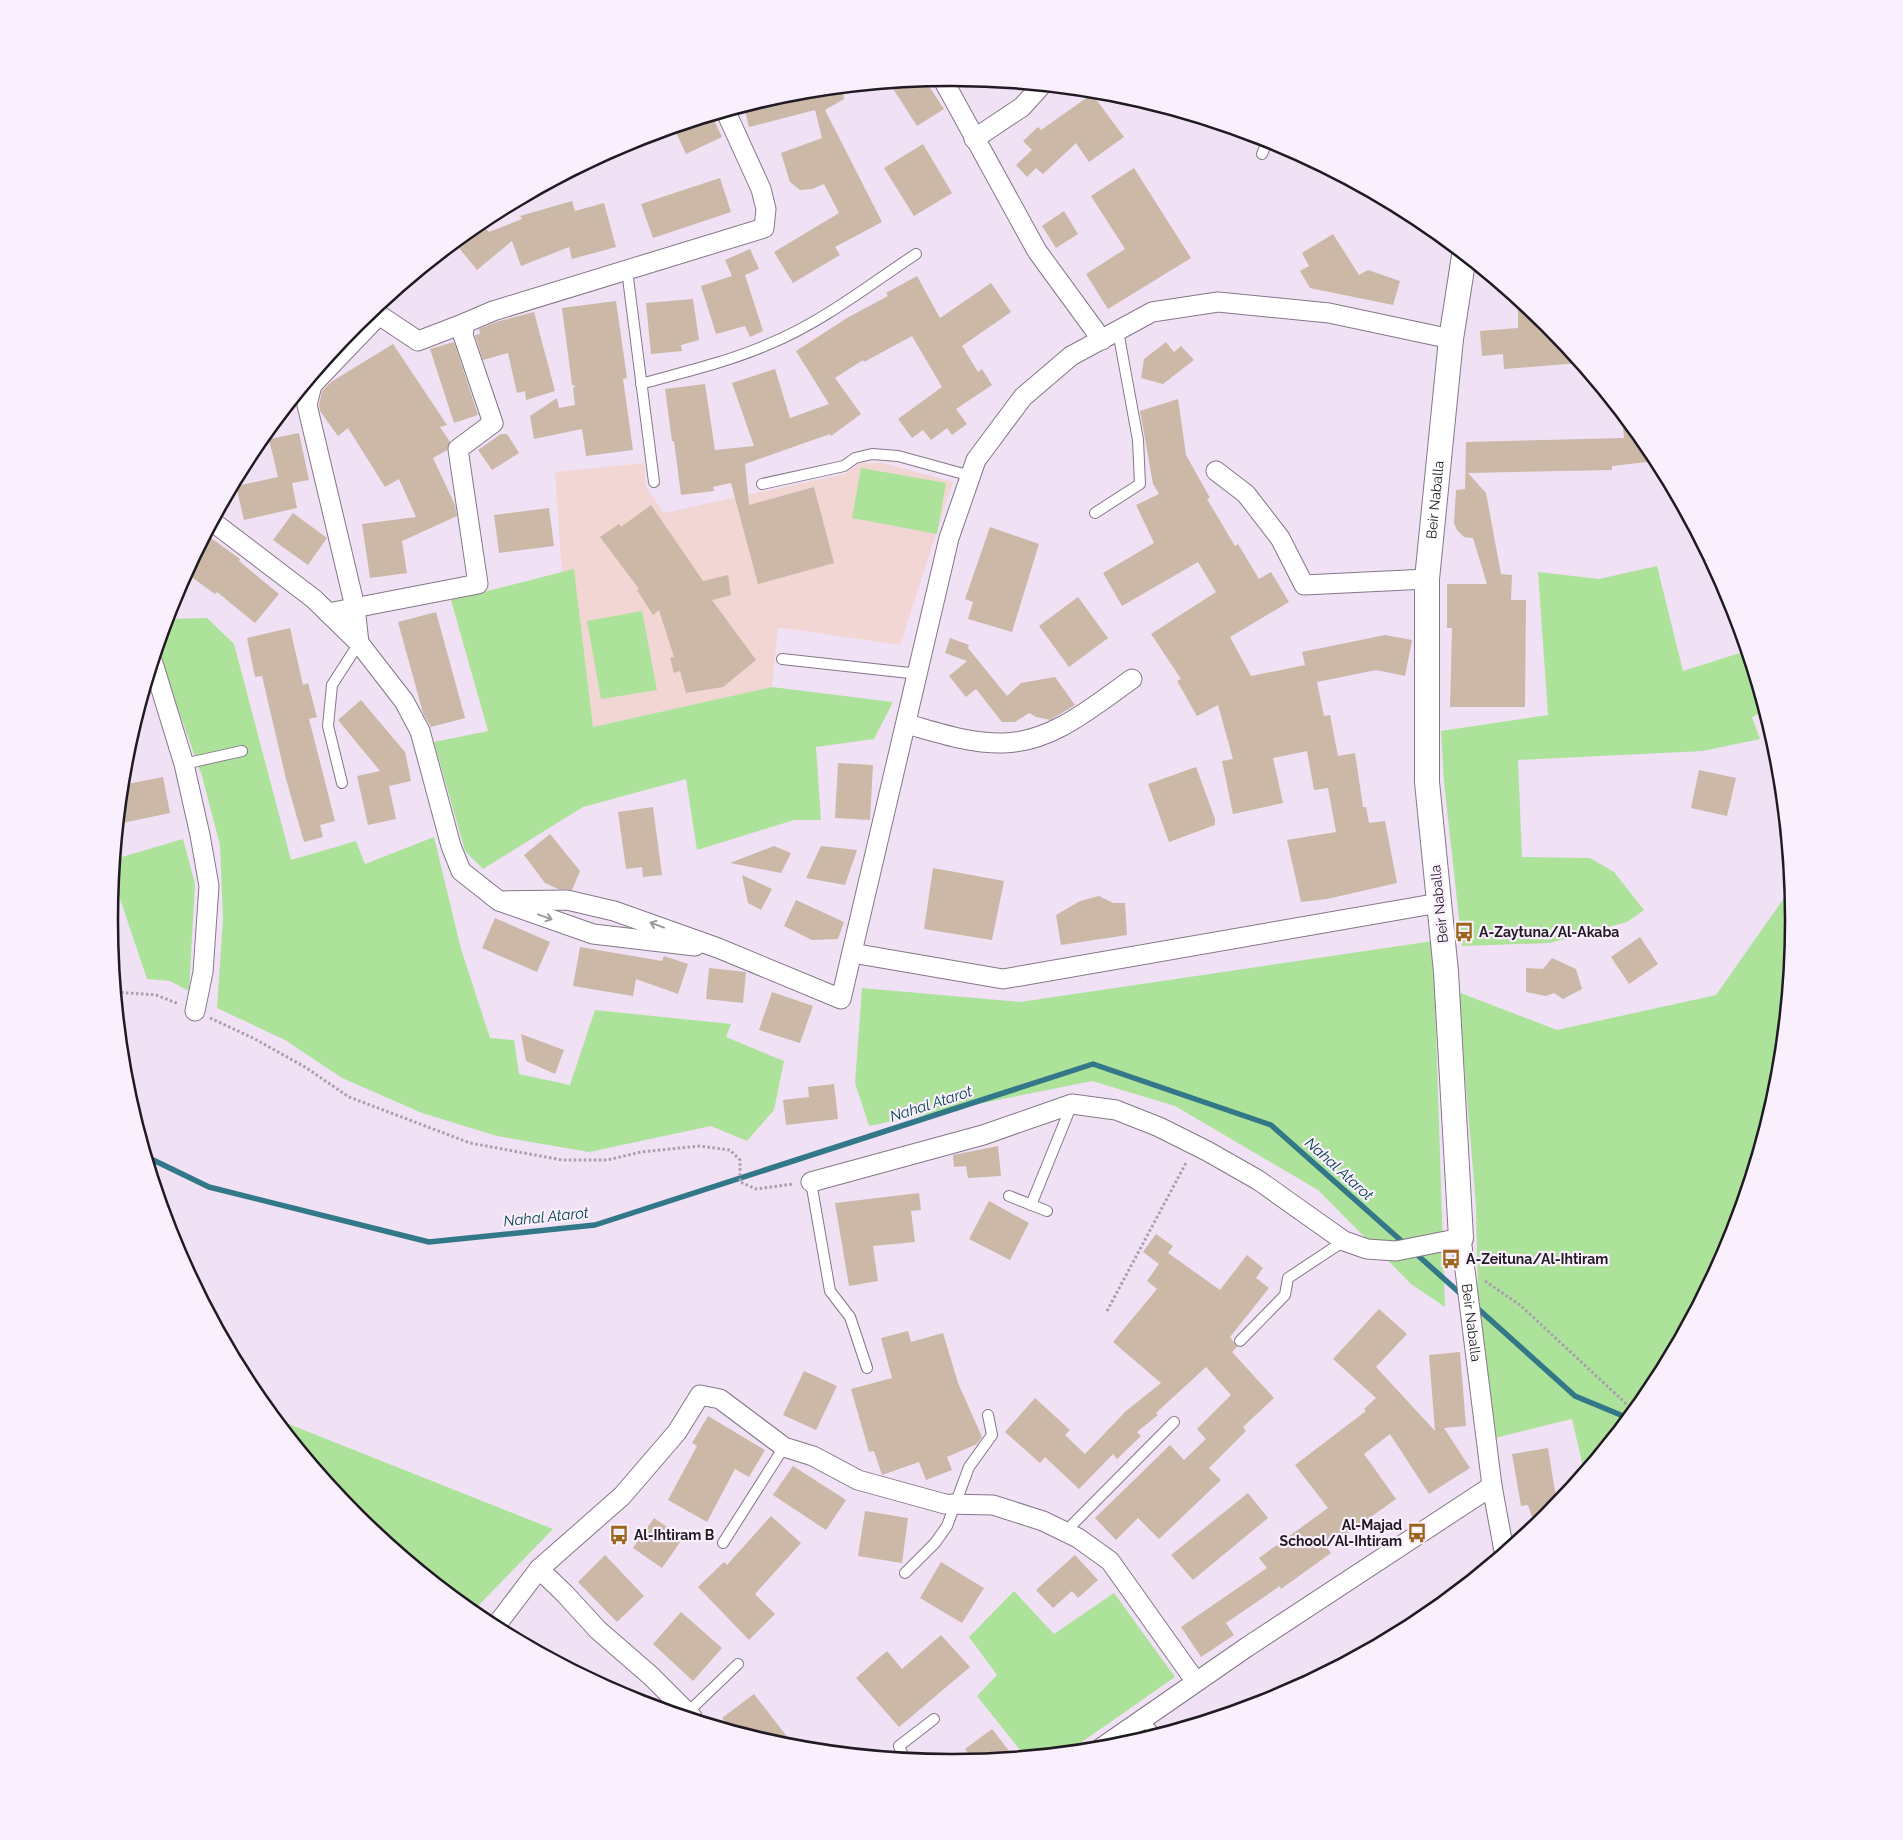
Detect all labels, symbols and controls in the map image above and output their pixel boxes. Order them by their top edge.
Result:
street label: Beir Naballa [1423,460,1447,540]
street label: Beir Naballa [1427,864,1451,944]
one-way arrow [536,913,552,922]
one-way arrow [649,920,665,929]
bus stop icon: A-Zaytuna/Al-Akaba [1453,921,1475,943]
place label: A-Zaytuna/Al-Akaba [1479,924,1619,940]
water label: Nahal Atarot [888,1082,975,1126]
water label: Nahal Atarot [1301,1134,1377,1204]
water label: Nahal Atarot [503,1204,590,1230]
bus stop icon: A-Zeituna/Al-Ihtiram [1440,1248,1462,1270]
place label: A-Zeituna/Al-Ihtiram [1466,1251,1608,1267]
street label: Beir Naballa [1459,1283,1484,1363]
place label: Al-Majad School/Al-Ihtiram [1280,1517,1402,1549]
bus stop icon: Al-Majad School/Al-Ihtiram [1406,1522,1428,1544]
bus stop icon: Al-Ihtiram B [608,1524,630,1546]
place label: Al-Ihtiram B [634,1527,715,1543]

